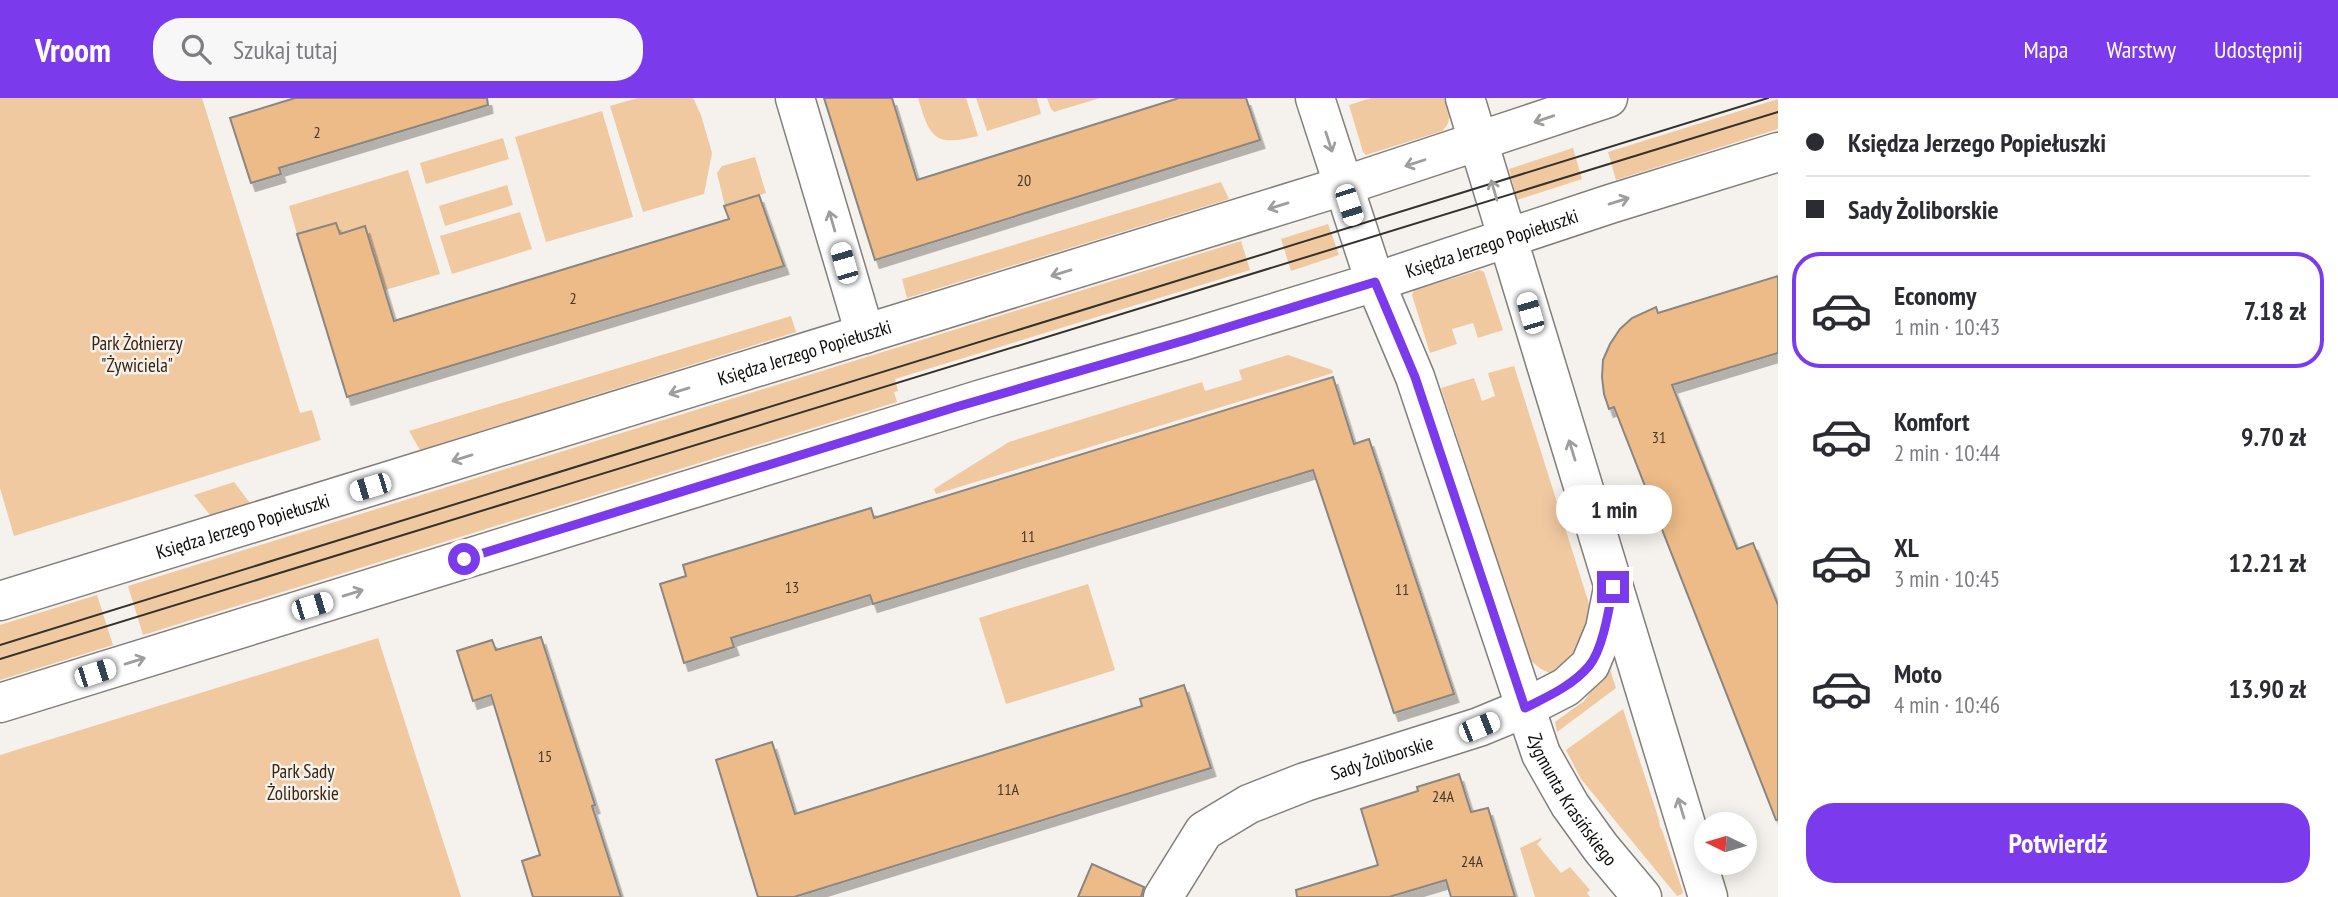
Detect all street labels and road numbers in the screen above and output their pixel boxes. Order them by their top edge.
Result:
street label: Księdza Jerzego Popiełuszki [1402,203,1581,283]
street label: Księdza Jerzego Popiełuszki [715,314,894,391]
street label: Księdza Jerzego Popiełuszki [153,488,332,564]
street label: Sady Żoliborskie [1328,730,1436,785]
street label: Zygmunta Krasińskiego [1523,730,1623,870]

